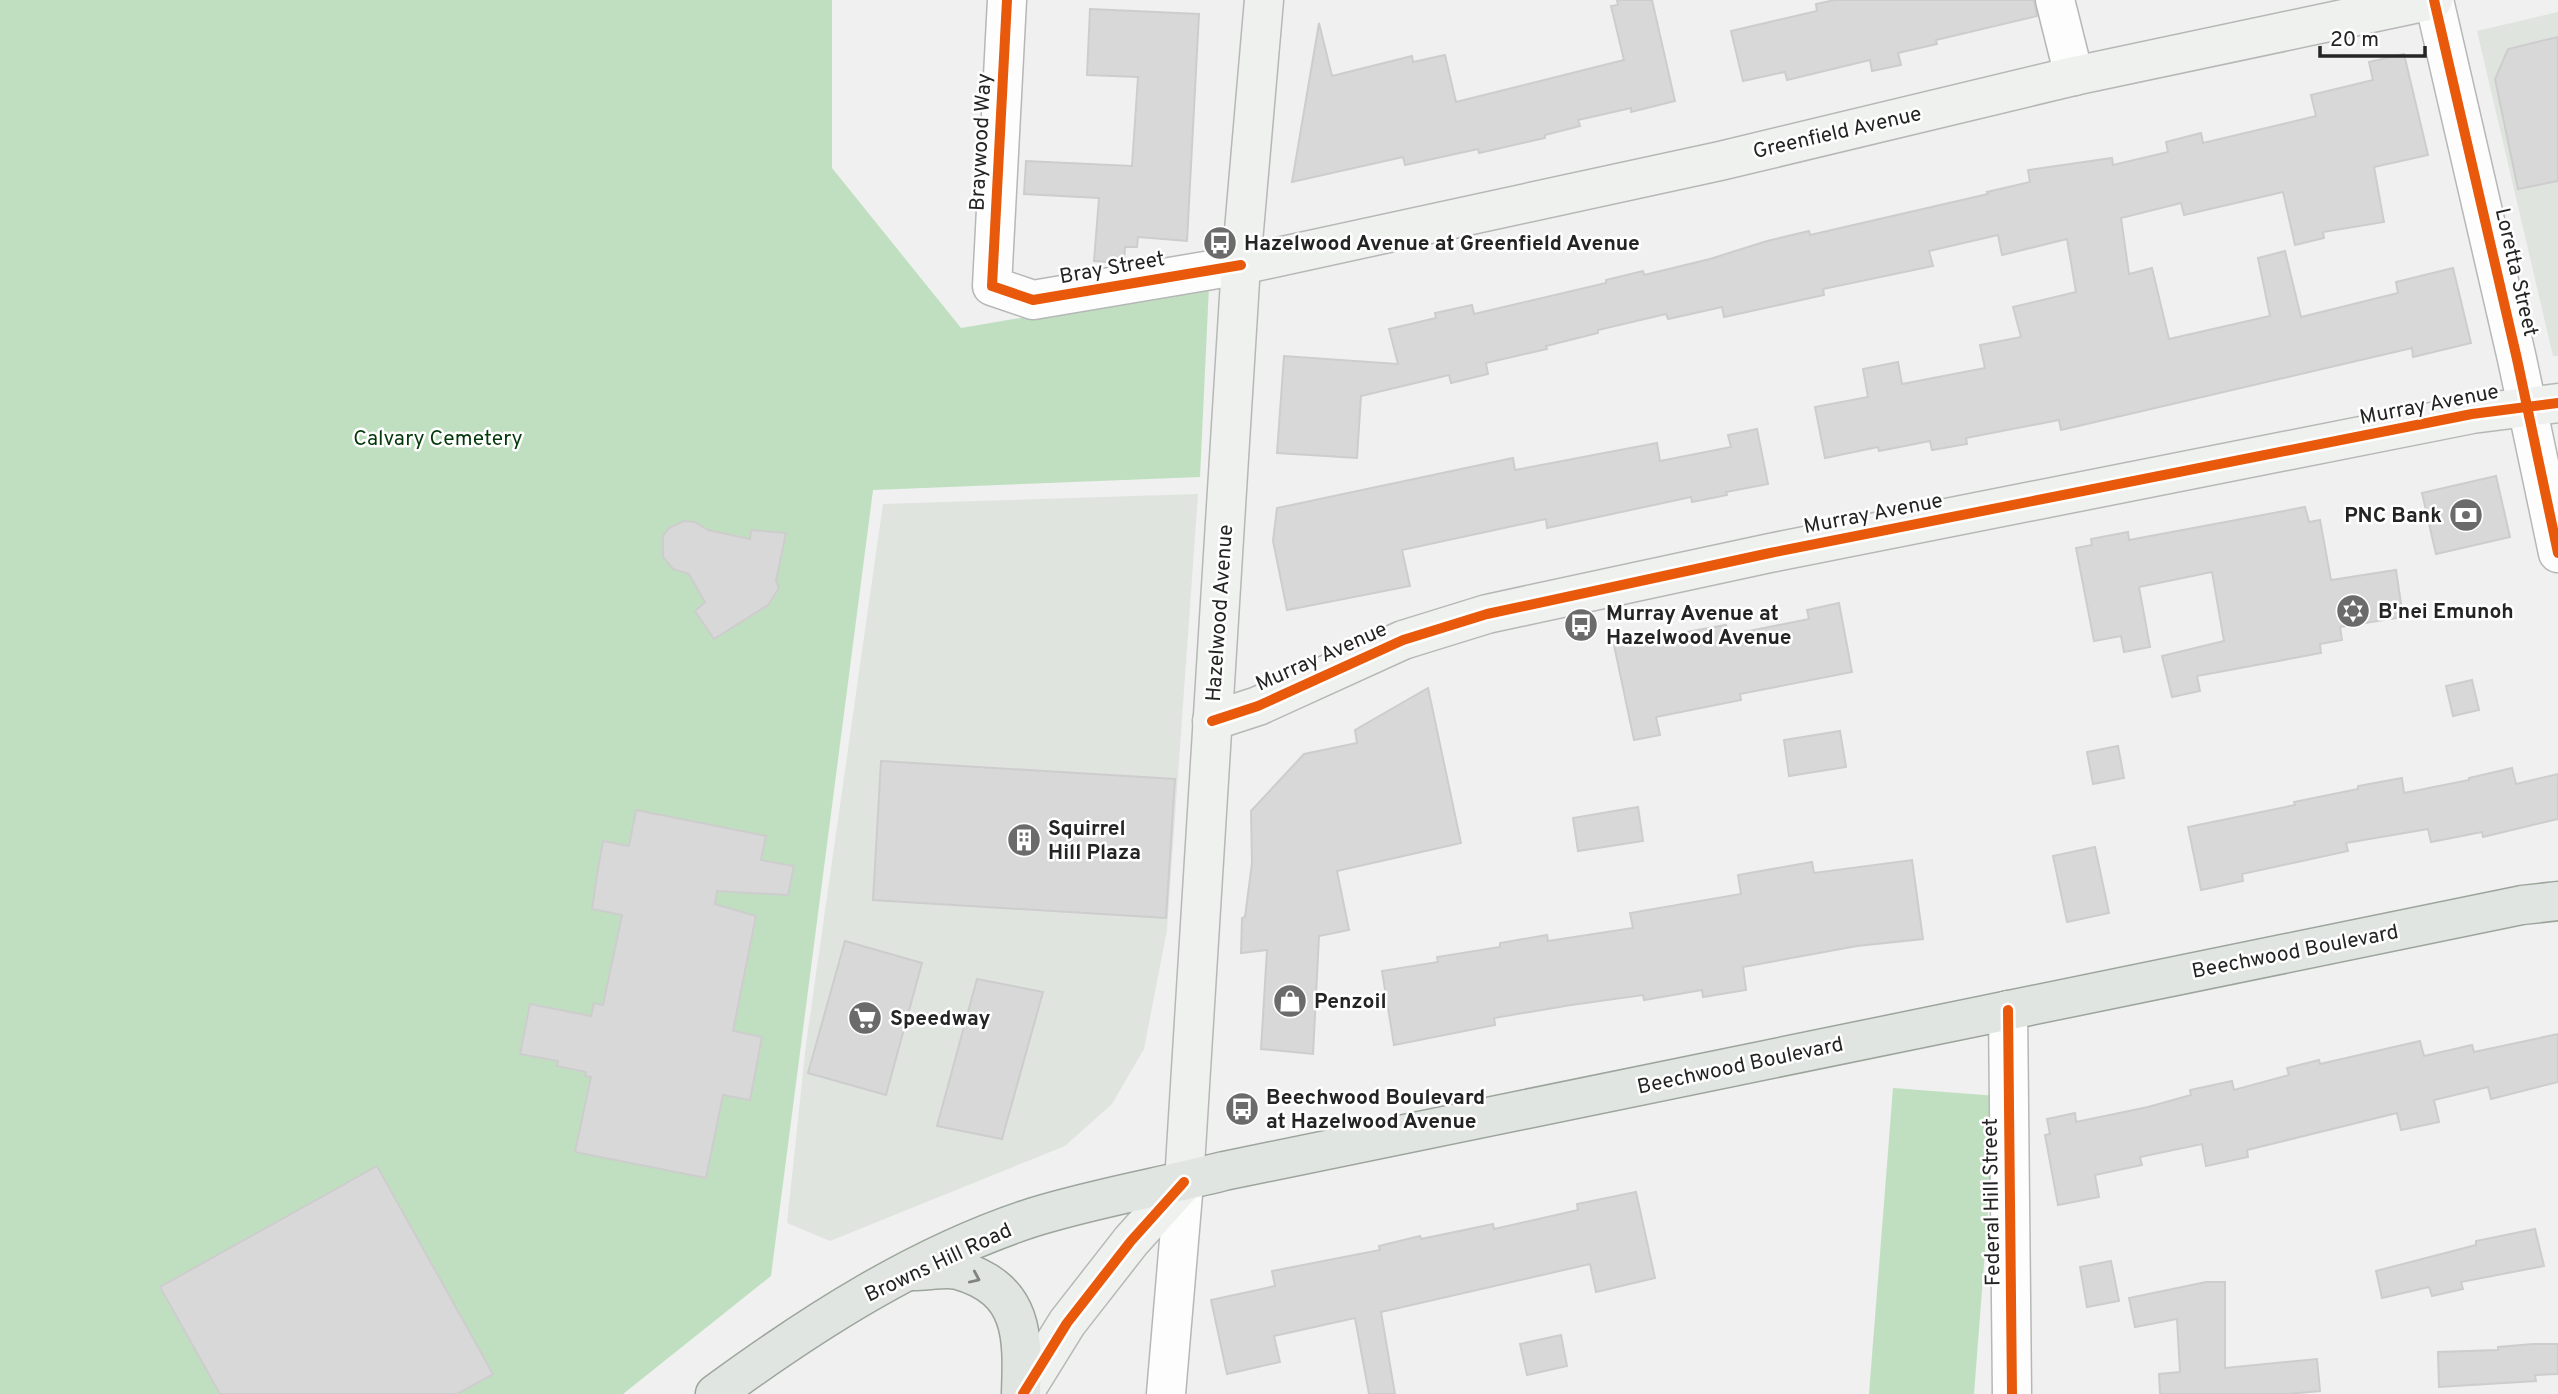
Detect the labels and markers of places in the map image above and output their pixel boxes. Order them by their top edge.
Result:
bus stop icon: Hazelwood Avenue at Greenfield Avenue [1201,224,1239,262]
place label: Hazelwood Avenue at Greenfield Avenue [1244,231,1640,258]
bank icon: PNC Bank [2447,496,2485,534]
place label: PNC Bank [2344,503,2442,530]
synagogue icon: B'nei Emunoh [2334,592,2372,630]
place label: B'nei Emunoh [2378,599,2514,626]
place label: Murray Avenue at Hazelwood Avenue [1606,601,1792,652]
bus stop icon: Murray Avenue at Hazelwood Avenue [1562,606,1600,644]
place label: Squirrel Hill Plaza [1048,816,1141,867]
building icon: Squirrel Hill Plaza [1005,821,1043,859]
shop icon: Penzoil [1271,982,1309,1020]
place label: Penzoil [1314,989,1387,1016]
supermarket icon: Speedway [846,999,884,1037]
place label: Speedway [890,1006,990,1033]
place label: Beechwood Boulevard at Hazelwood Avenue [1266,1085,1485,1136]
bus stop icon: Beechwood Boulevard at Hazelwood Avenue [1223,1090,1261,1128]

